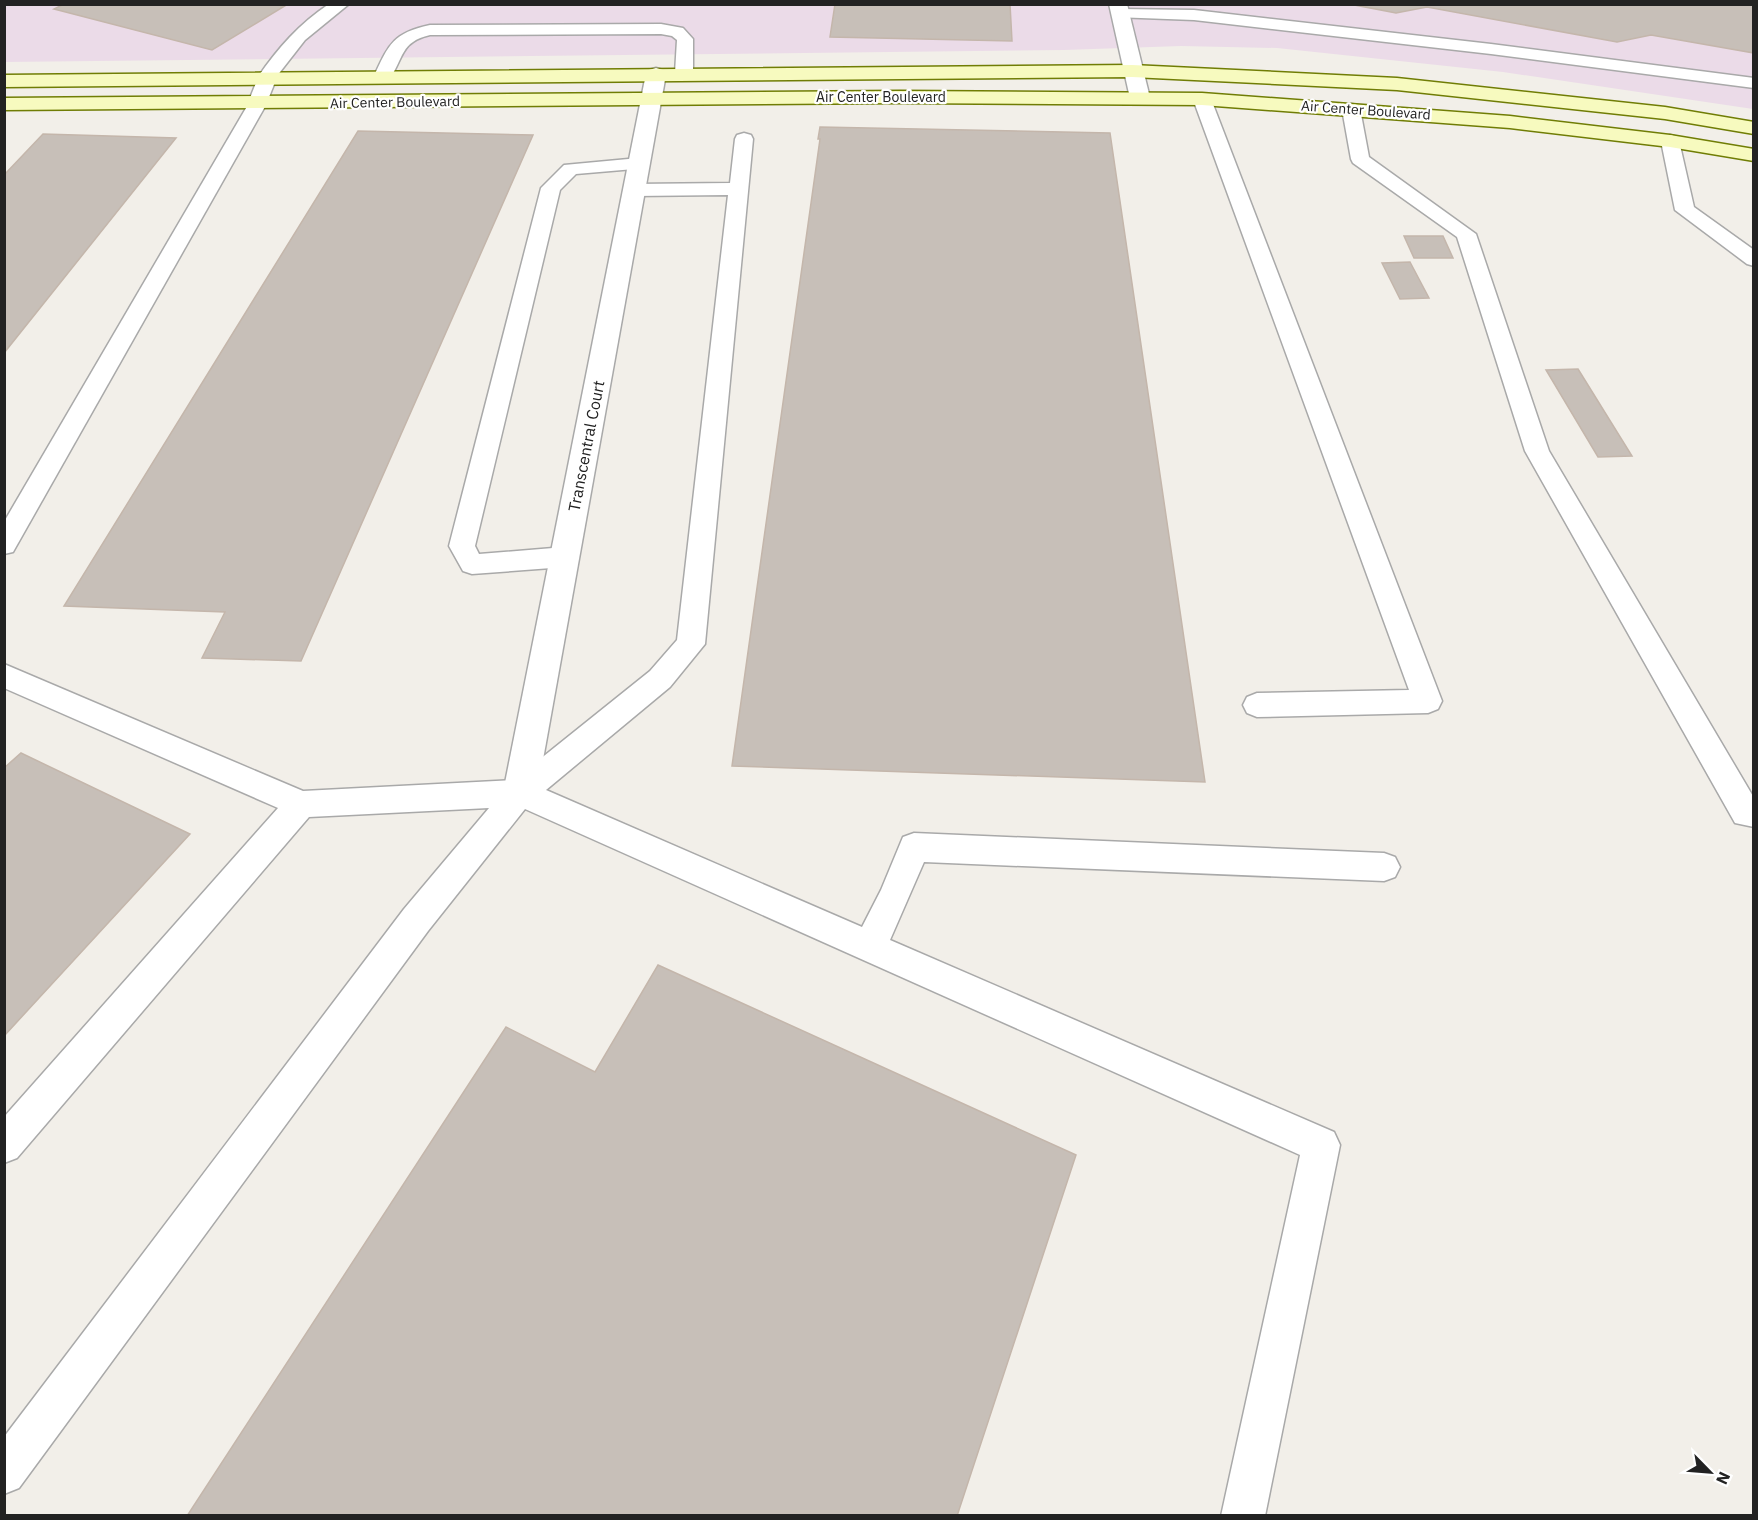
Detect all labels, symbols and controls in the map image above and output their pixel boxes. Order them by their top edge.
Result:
street label: Air Center Boulevard [816,88,946,106]
street label: Air Center Boulevard [330,92,460,112]
street label: Air Center Boulevard [1301,96,1431,124]
street label: Transcentral Court [563,379,609,513]
north arrow [1680,1442,1740,1502]
text: N [1712,1469,1735,1488]

